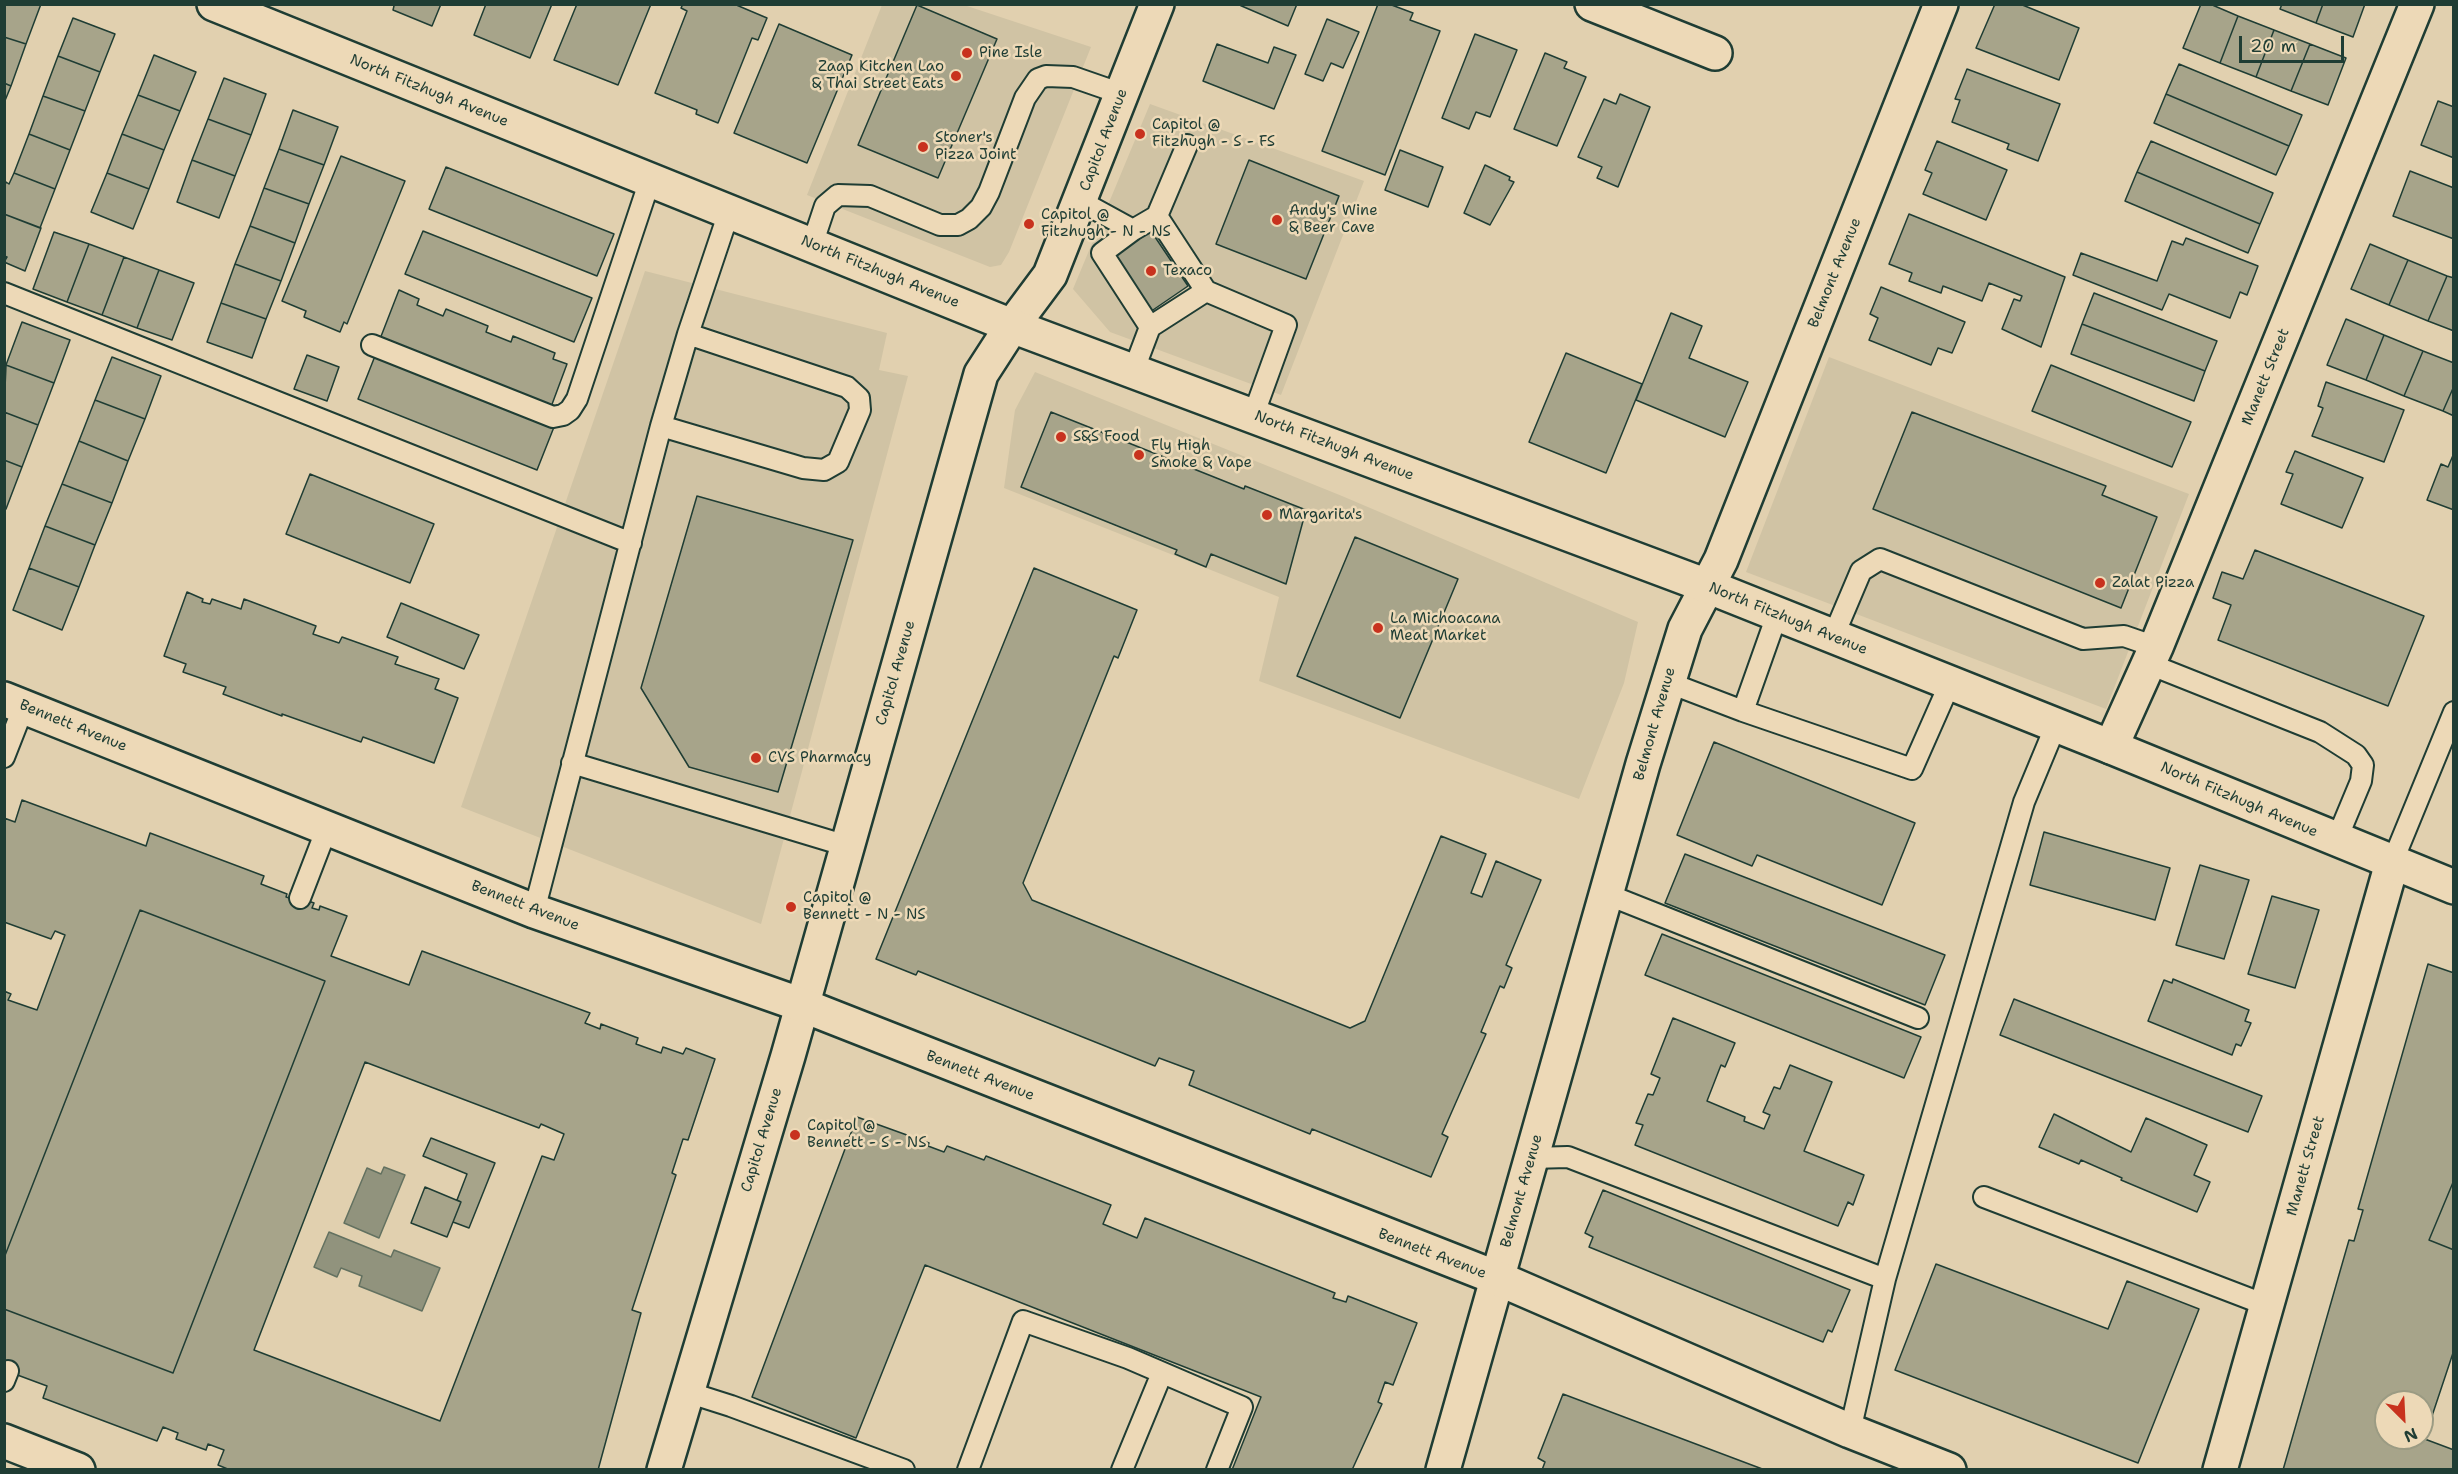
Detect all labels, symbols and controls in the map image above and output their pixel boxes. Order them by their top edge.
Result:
scale bar [2242,24,2347,62]
text: 20 m [2250,34,2296,58]
place label: Pine Isle [979,44,1042,62]
marker: Pine Isle [960,46,974,60]
street label: North Fitzhugh Avenue [347,51,511,131]
place label: Zaap Kitchen Lao & Thai Street Eats [812,58,944,93]
marker: Zaap Kitchen Lao & Thai Street Eats [949,69,963,83]
street label: Capitol Avenue [1076,86,1132,194]
place label: Capitol @ Fitzhugh - S - FS [1152,116,1275,151]
marker: Capitol @ Fitzhugh - S - FS [1133,127,1147,141]
place label: Stoner's Pizza Joint [935,129,1017,164]
marker: Stoner's Pizza Joint [916,140,930,154]
place label: Andy's Wine & Beer Cave [1289,202,1378,237]
place label: Capitol @ Fitzhugh - N - NS [1041,206,1171,241]
marker: Andy's Wine & Beer Cave [1270,213,1284,227]
street label: Belmont Avenue [1805,215,1865,331]
marker: Capitol @ Fitzhugh - N - NS [1022,217,1036,231]
street label: North Fitzhugh Avenue [798,232,962,312]
place label: Texaco [1163,262,1212,280]
marker: Texaco [1144,264,1158,278]
street label: Manett Street [2238,326,2294,428]
street label: North Fitzhugh Avenue [1252,407,1416,485]
place label: S&S Food [1073,428,1140,446]
marker: S&S Food [1054,430,1068,444]
place label: Fly High Smoke & Vape [1151,437,1252,472]
marker: Fly High Smoke & Vape [1132,448,1146,462]
place label: Margarita's [1279,506,1362,524]
marker: Margarita's [1260,508,1274,522]
place label: Zalat Pizza [2112,574,2194,592]
marker: Zalat Pizza [2093,576,2107,590]
street label: North Fitzhugh Avenue [1706,579,1870,659]
place label: La Michoacana Meat Market [1390,610,1501,645]
street label: Capitol Avenue [872,618,920,728]
marker: La Michoacana Meat Market [1371,621,1385,635]
street label: Belmont Avenue [1630,665,1680,783]
street label: Bennett Avenue [17,696,129,756]
place label: CVS Pharmacy [768,749,871,767]
marker: CVS Pharmacy [749,751,763,765]
street label: North Fitzhugh Avenue [2158,759,2320,841]
street label: Bennett Avenue [468,877,582,935]
place label: Capitol @ Bennett - N - NS [803,889,926,924]
marker: Capitol @ Bennett - N - NS [784,900,798,914]
street label: Bennett Avenue [923,1047,1037,1105]
street label: Capitol Avenue [738,1086,786,1194]
street label: Manett Street [2283,1114,2329,1218]
place label: Capitol @ Bennett - S - NS [807,1117,926,1152]
marker: Capitol @ Bennett - S - NS [788,1128,802,1142]
street label: Belmont Avenue [1497,1132,1547,1250]
street label: Bennett Avenue [1375,1225,1489,1283]
north arrow [2374,1390,2434,1450]
text: N [2401,1423,2421,1447]

